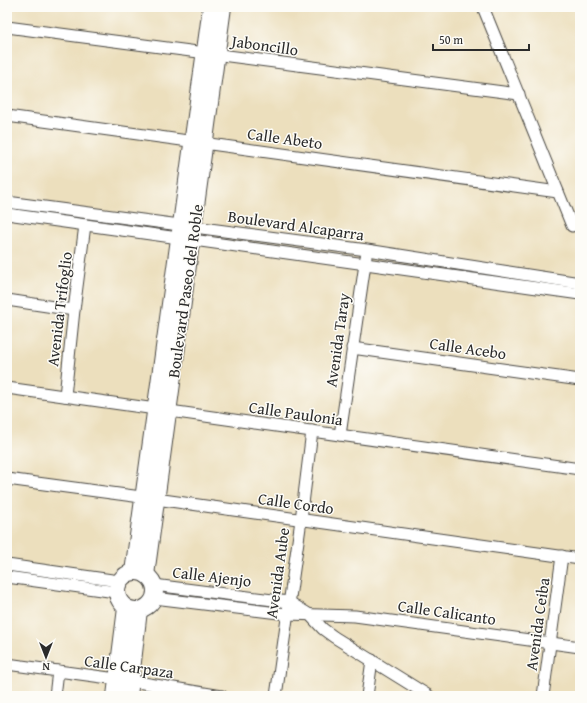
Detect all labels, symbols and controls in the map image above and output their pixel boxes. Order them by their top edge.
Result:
scale bar [433,26,529,52]
street label: Jaboncillo [228,28,300,62]
text: 50 m [439,31,463,48]
street label: Calle Abeto [246,121,324,155]
street label: Boulevard Paseo del Roble [161,203,209,379]
street label: Boulevard Alcaparra [226,204,366,246]
street label: Avenida Trifoglio [40,250,78,368]
street label: Avenida Taray [319,291,355,389]
street label: Calle Acebo [428,331,508,365]
street label: Calle Paulonia [247,395,345,432]
street label: Calle Cordo [257,486,335,520]
street label: Avenida Aube [259,526,295,620]
street label: Calle Ajenjo [171,559,253,593]
street label: Avenida Ceiba [519,576,555,672]
street label: Calle Calicanto [396,593,498,631]
north arrow [26,637,66,677]
street label: Calle Carpaza [83,648,176,684]
text: N [42,659,50,675]

